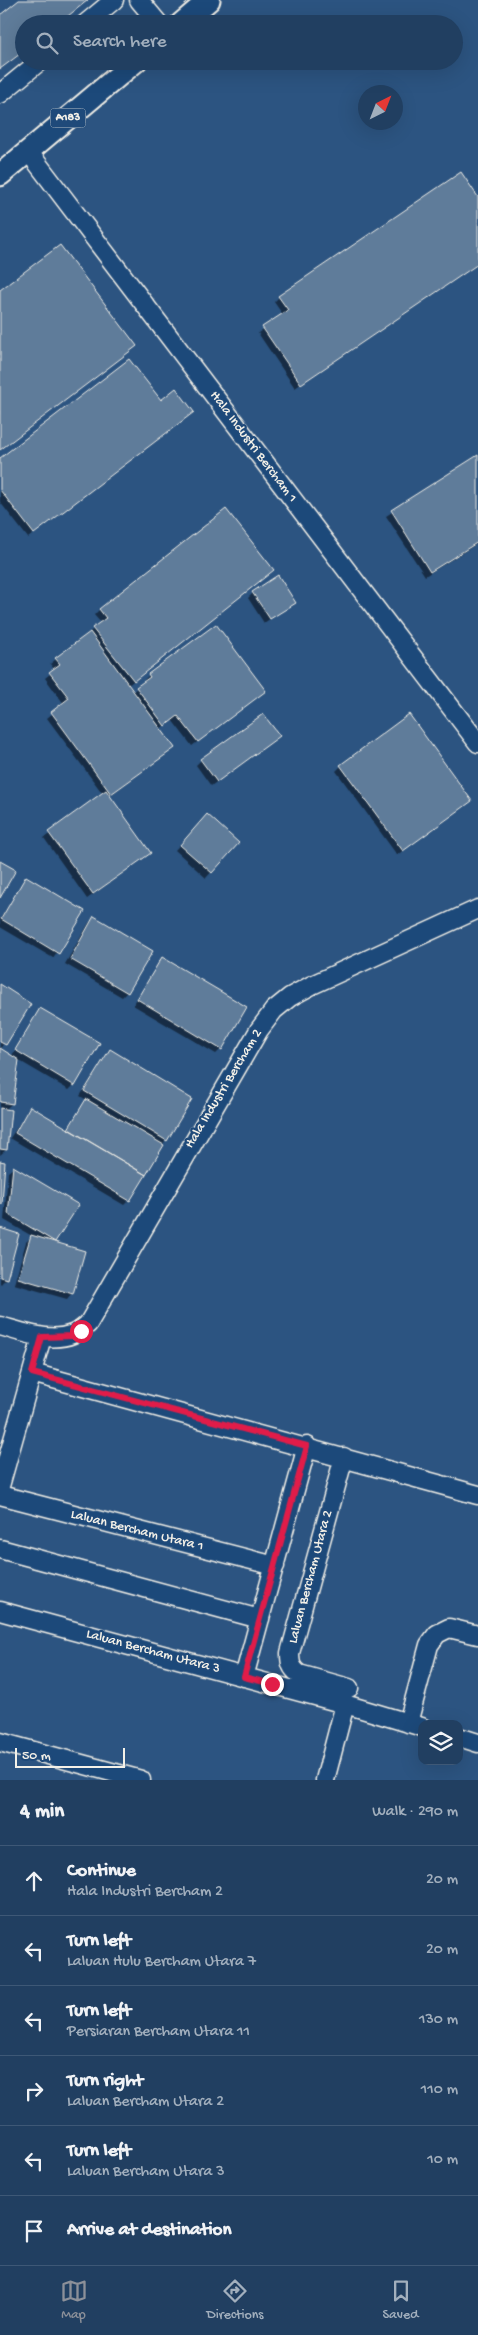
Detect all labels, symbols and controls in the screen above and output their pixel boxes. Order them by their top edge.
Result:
search box [15,15,463,70]
icon: search [33,29,61,57]
text: Search here [73,31,167,54]
north arrow [358,85,403,130]
road number: A183 [50,109,86,128]
street label: Hala Industri Bercham 1 [206,388,300,506]
street label: Hala Industri Bercham 2 [182,1026,266,1152]
route start [70,1320,93,1343]
street label: Laluan Bercham Utara 1 [69,1506,205,1556]
street label: Laluan Bercham Utara 2 [285,1508,337,1646]
street label: Laluan Bercham Utara 3 [84,1626,222,1678]
route end [261,1673,284,1696]
map controls [418,1720,463,1765]
button: layers [418,1720,463,1765]
scale bar [15,1745,125,1768]
text: 50 m [22,1748,51,1765]
text: 4 min [20,1800,64,1825]
text: Walk · 290 m [372,1803,458,1822]
text: Continue [67,1860,136,1883]
icon: ahead [20,1867,48,1895]
text: 20 m [426,1871,458,1890]
text: Hala Industri Bercham 2 [67,1883,223,1902]
text: Turn left [67,1930,131,1953]
icon: left [20,1937,48,1965]
text: 20 m [426,1941,458,1960]
text: Laluan Hulu Bercham Utara 7 [67,1953,256,1972]
text: Turn left [67,2000,131,2023]
icon: left [20,2007,48,2035]
text: 130 m [419,2011,458,2030]
text: Persiaran Bercham Utara 11 [67,2023,250,2042]
text: Turn right [67,2070,143,2093]
icon: right [20,2077,48,2105]
text: 110 m [421,2081,458,2100]
text: Laluan Bercham Utara 2 [67,2093,224,2112]
text: Turn left [67,2140,131,2163]
icon: left [20,2147,48,2175]
text: 10 m [427,2151,458,2170]
text: Laluan Bercham Utara 3 [67,2163,225,2182]
icon: arrive [20,2217,48,2245]
text: Arrive at destination [67,2219,231,2242]
tab: Map [60,2277,88,2324]
tab: Directions [207,2277,264,2324]
tab: Saved [383,2277,418,2324]

